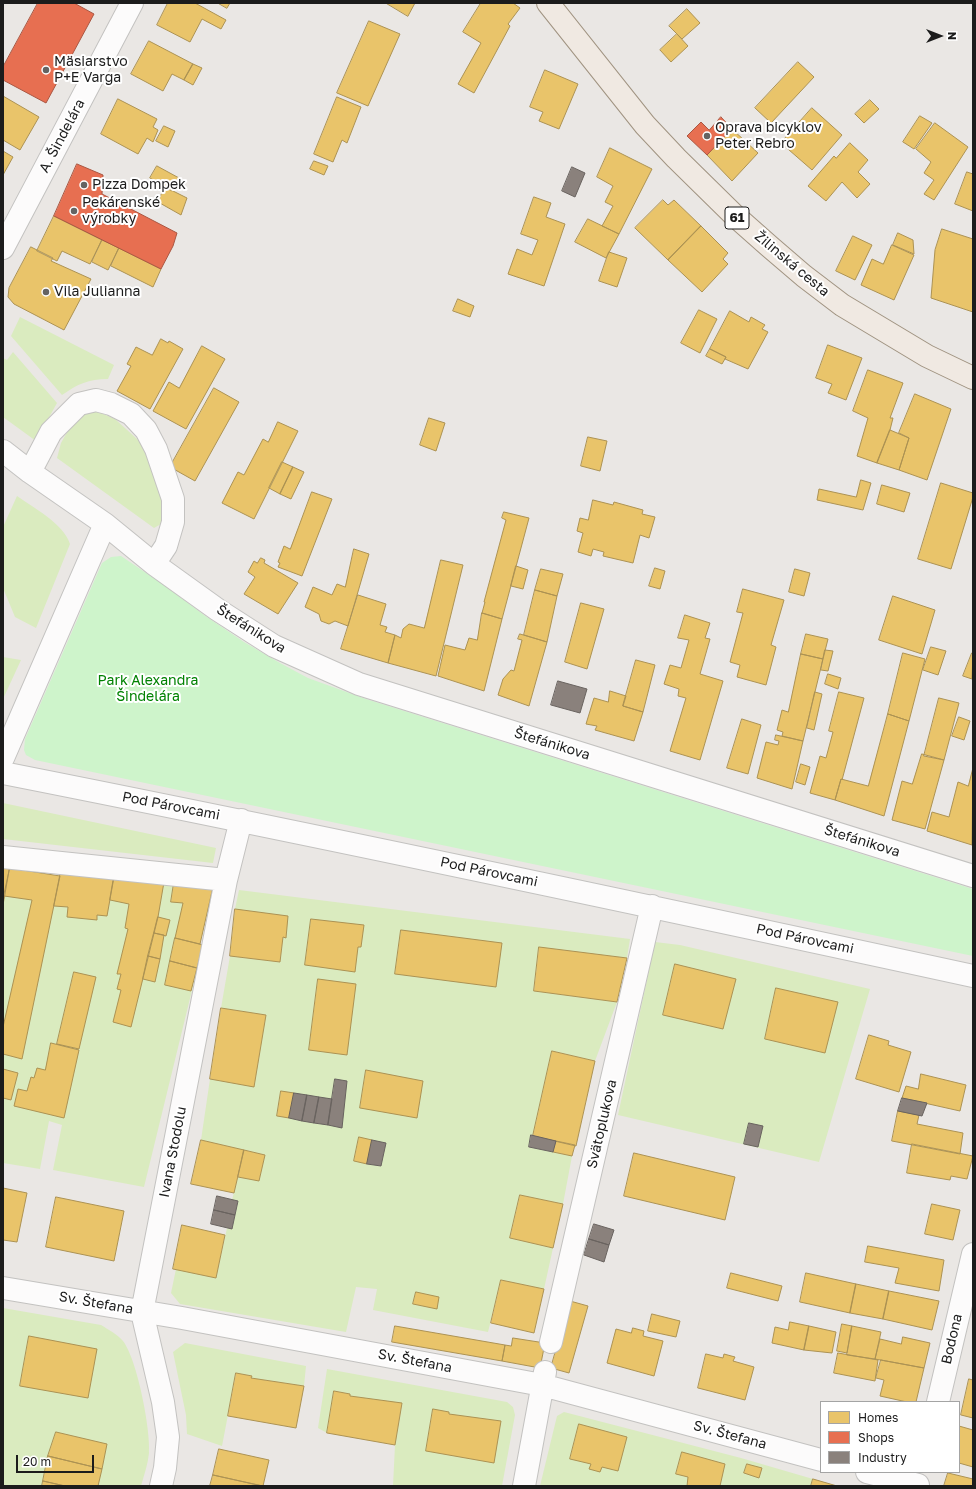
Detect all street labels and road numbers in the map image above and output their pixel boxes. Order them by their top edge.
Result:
street label: A. Šindelára [36,96,88,176]
road number: 61 [725,207,749,229]
street label: Žilinská cesta [751,228,833,300]
street label: Štefánikova [213,601,289,657]
street label: Štefánikova [512,724,592,764]
street label: Pod Párovcami [121,788,221,824]
street label: Štefánikova [822,821,902,861]
street label: Pod Párovcami [439,853,539,891]
street label: Pod Párovcami [755,920,855,958]
street label: Svätoplukova [584,1078,620,1170]
street label: Ivana Stodolu [156,1105,190,1199]
street label: Sv. Štefana [58,1288,134,1318]
street label: Bodona [938,1312,966,1366]
street label: Sv. Štefana [377,1346,453,1376]
street label: Sv. Štefana [692,1417,768,1453]

